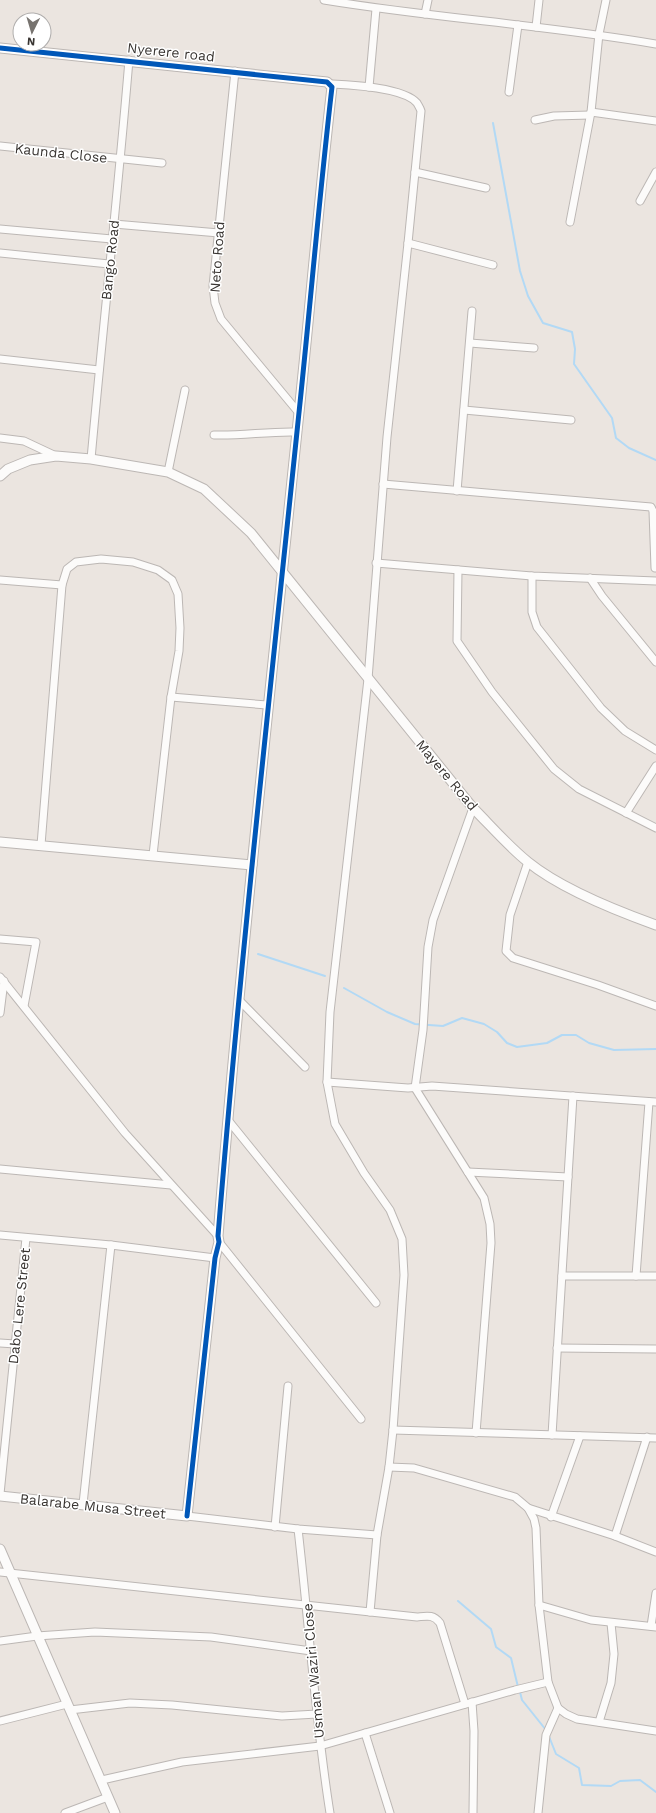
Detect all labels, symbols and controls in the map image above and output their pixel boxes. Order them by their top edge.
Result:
north arrow [12,12,52,52]
text: N [27,35,36,48]
street label: Nyerere road [126,39,216,65]
street label: Kaunda Close [14,140,108,166]
street label: Bango Road [98,219,122,301]
street label: Neto Road [207,221,227,293]
street label: Mayere Road [413,736,481,814]
street label: Dabo Lere Street [5,1247,33,1365]
street label: Balarabe Musa Street [19,1490,167,1522]
street label: Usman Waziri Close [299,1603,327,1739]

